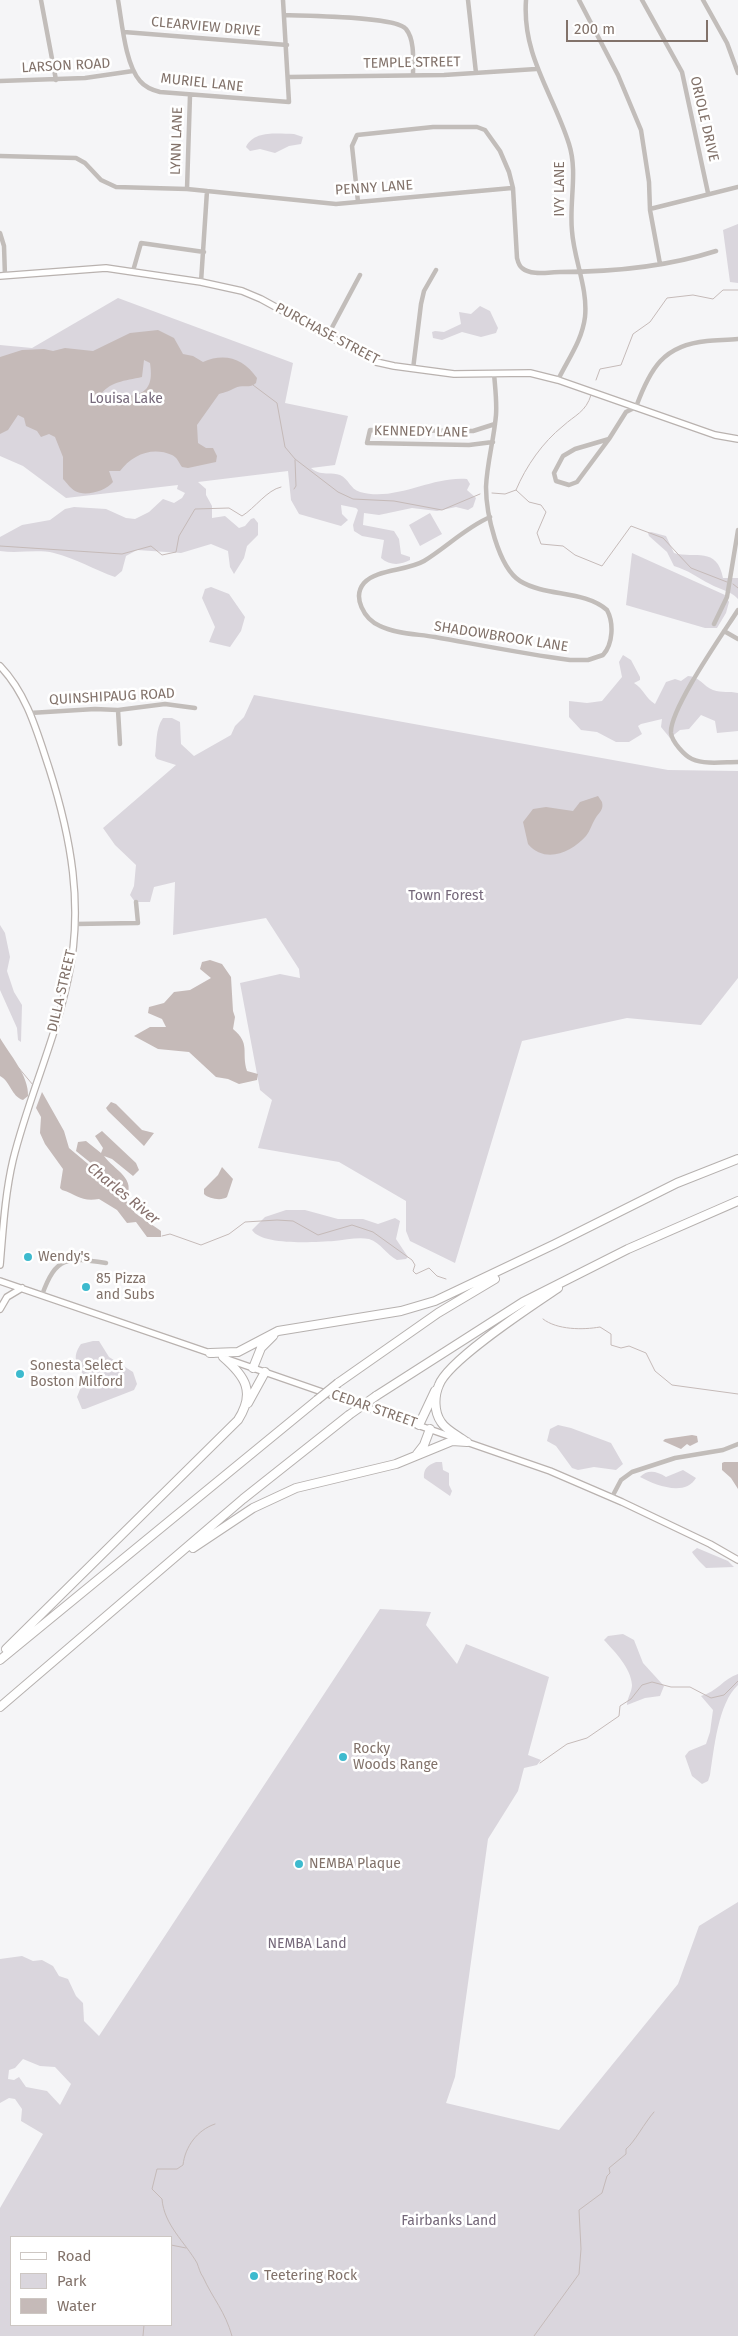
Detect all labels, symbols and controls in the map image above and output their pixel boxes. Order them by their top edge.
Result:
scale bar [568,10,710,42]
street label: CLEARVIEW DRIVE [150,14,262,40]
text: 200 m [574,20,615,38]
street label: TEMPLE STREET [363,54,461,72]
street label: LARSON ROAD [21,55,111,77]
street label: MURIEL LANE [160,70,244,96]
street label: ORIOLE DRIVE [686,75,722,163]
street label: LYNN LANE [167,107,187,175]
street label: IVY LANE [552,161,568,217]
street label: PENNY LANE [334,177,414,199]
street label: PURCHASE STREET [272,300,382,368]
park label: Louisa Lake [89,391,163,407]
street label: KENNEDY LANE [374,423,468,441]
street label: SHADOWBROOK LANE [433,618,569,656]
street label: QUINSHIPAUG ROAD [49,685,175,709]
park label: Town Forest [408,888,484,904]
street label: DILLA STREET [44,948,80,1034]
water label: Charles River [83,1159,163,1229]
place label: Wendy's [38,1249,90,1265]
marker: Wendy's [22,1251,34,1263]
place label: 85 Pizza and Subs [96,1271,155,1304]
marker: 85 Pizza and Subs [80,1281,92,1293]
place label: Sonesta Select Boston Milford [30,1358,123,1390]
marker: Sonesta Select Boston Milford [14,1368,26,1380]
street label: CEDAR STREET [329,1386,419,1432]
place label: Rocky Woods Range [353,1741,438,1774]
marker: Rocky Woods Range [337,1751,349,1763]
place label: NEMBA Plaque [309,1856,401,1872]
marker: NEMBA Plaque [293,1858,305,1870]
park label: NEMBA Land [267,1936,347,1952]
park label: Fairbanks Land [401,2213,497,2229]
legend [10,2236,172,2326]
text: Road [57,2247,92,2265]
place label: Teetering Rock [264,2268,357,2284]
marker: Teetering Rock [248,2270,260,2282]
text: Park [57,2272,87,2290]
text: Water [57,2297,96,2315]

